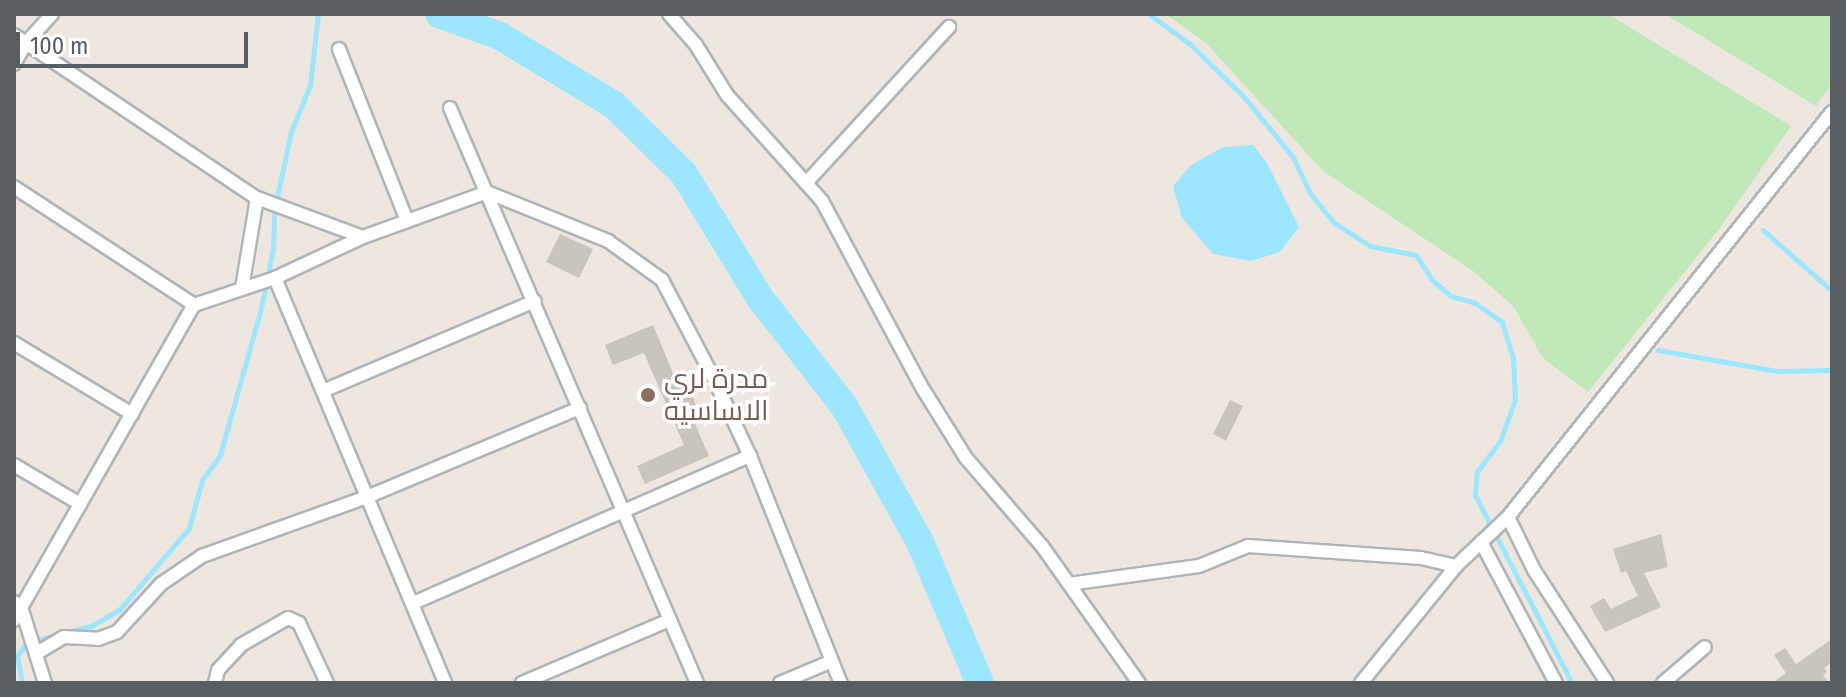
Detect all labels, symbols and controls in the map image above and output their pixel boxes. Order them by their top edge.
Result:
scale bar [20,16,252,66]
text: 100 m [30,32,88,60]
place label: مدرة لري الاساسیه [664,362,769,428]
marker: مدرة لري الاساسیه [639,386,657,404]

